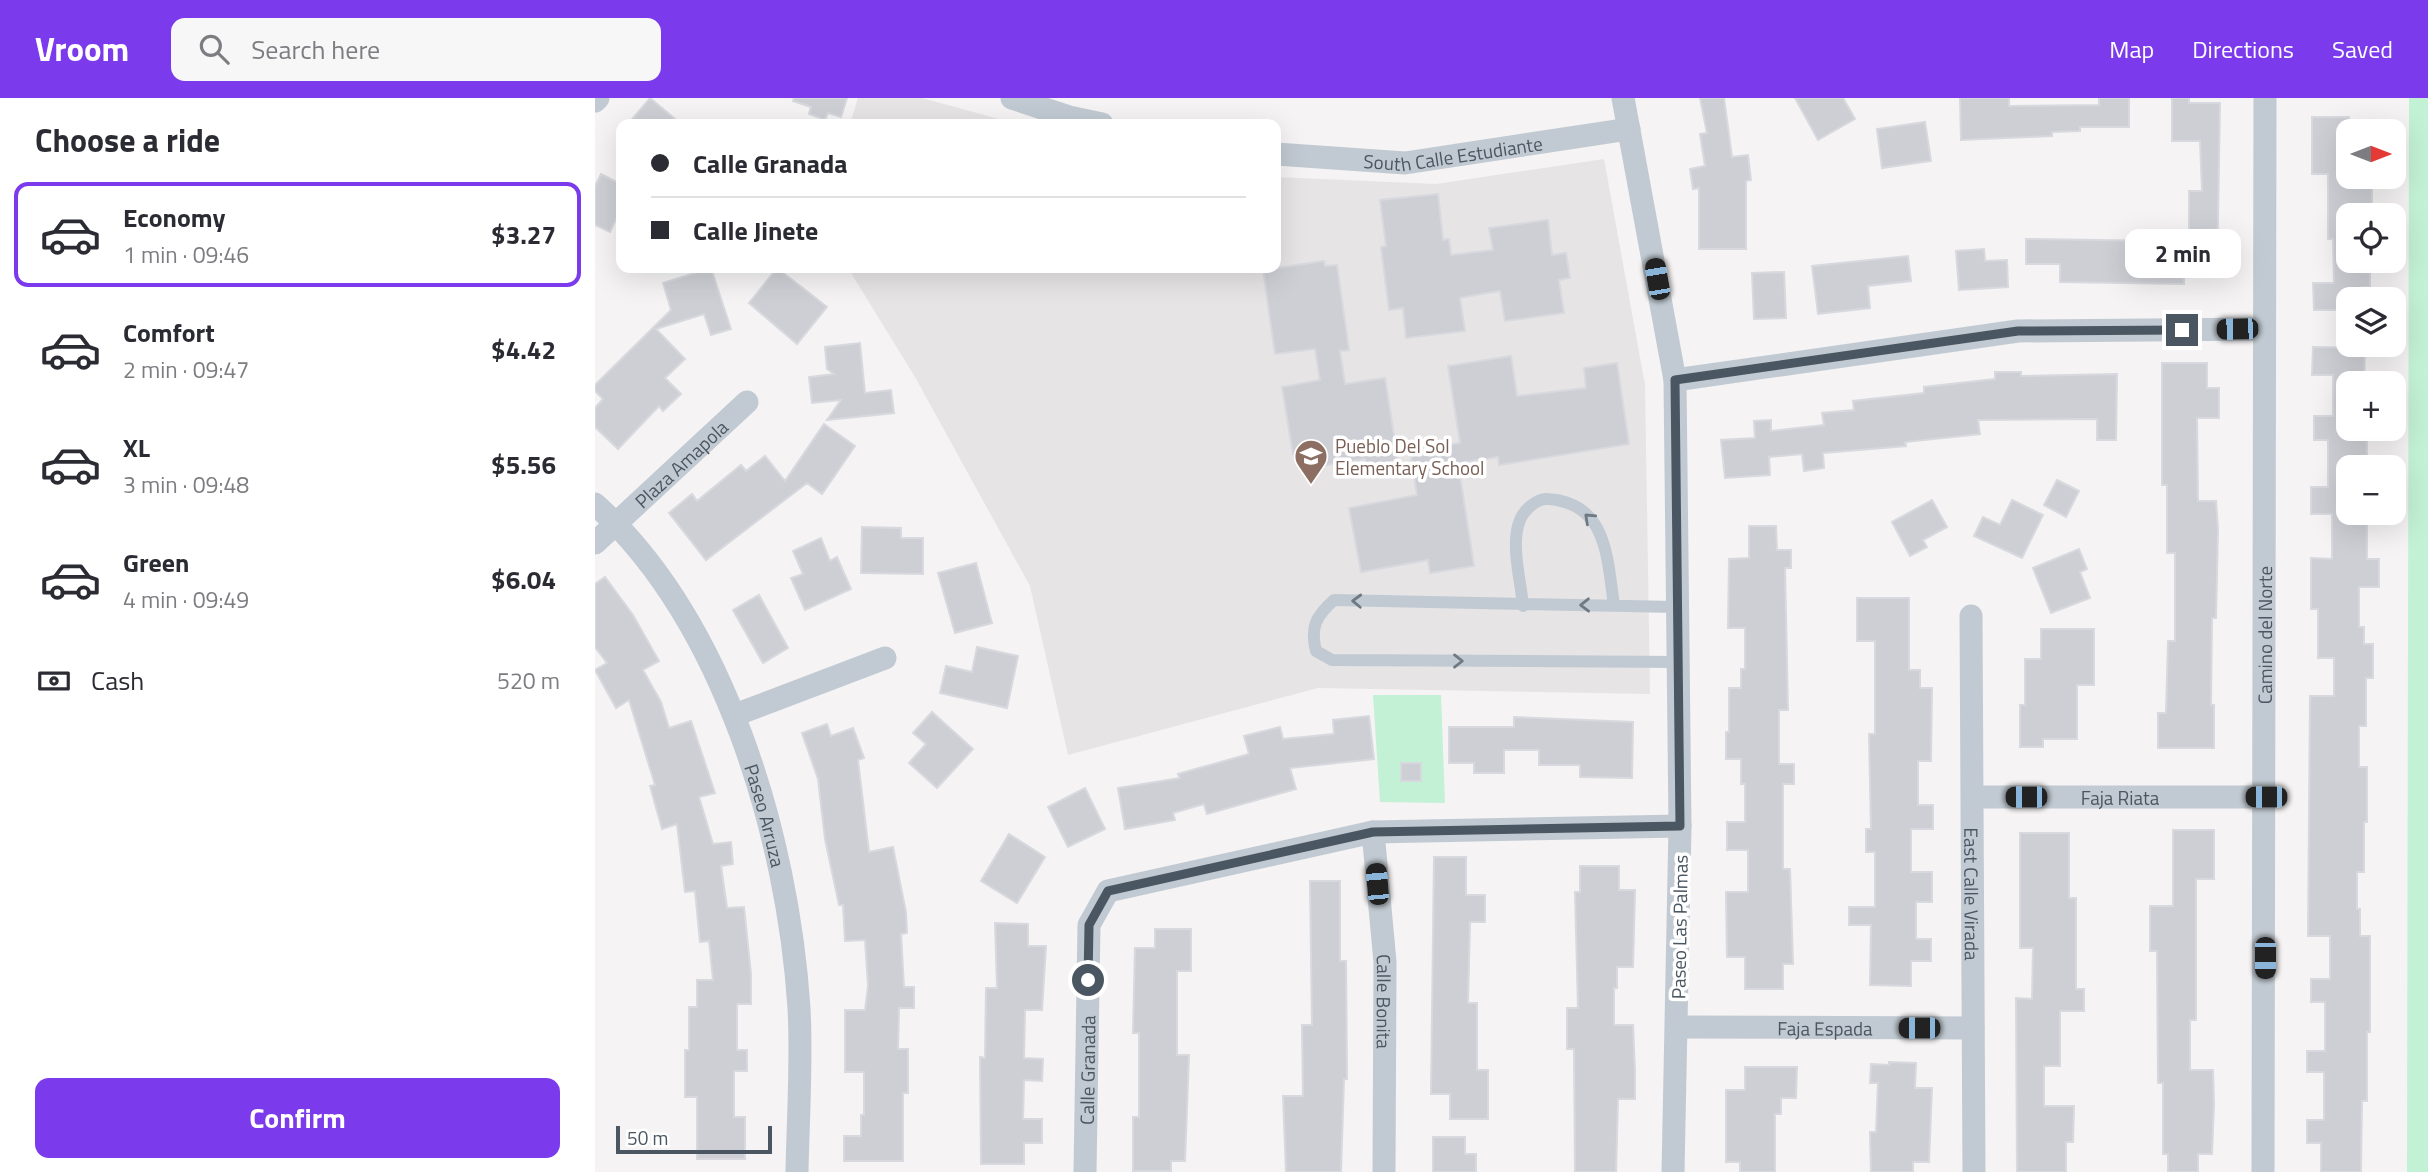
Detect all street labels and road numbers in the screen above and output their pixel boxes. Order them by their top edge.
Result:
street label: South Calle Estudiante [1363,128,1544,178]
street label: Plaza Amapola [628,412,734,514]
street label: Camino del Norte [2249,566,2279,704]
street label: Paseo Arruza [738,760,794,870]
street label: Faja Riata [2081,783,2160,812]
street label: East Calle Virada [1958,827,1987,961]
street label: Paseo Las Palmas [1663,854,1695,999]
street label: Calle Bonita [1370,953,1400,1049]
street label: Faja Espada [1777,1013,1873,1042]
street label: Calle Granada [1071,1015,1102,1125]

